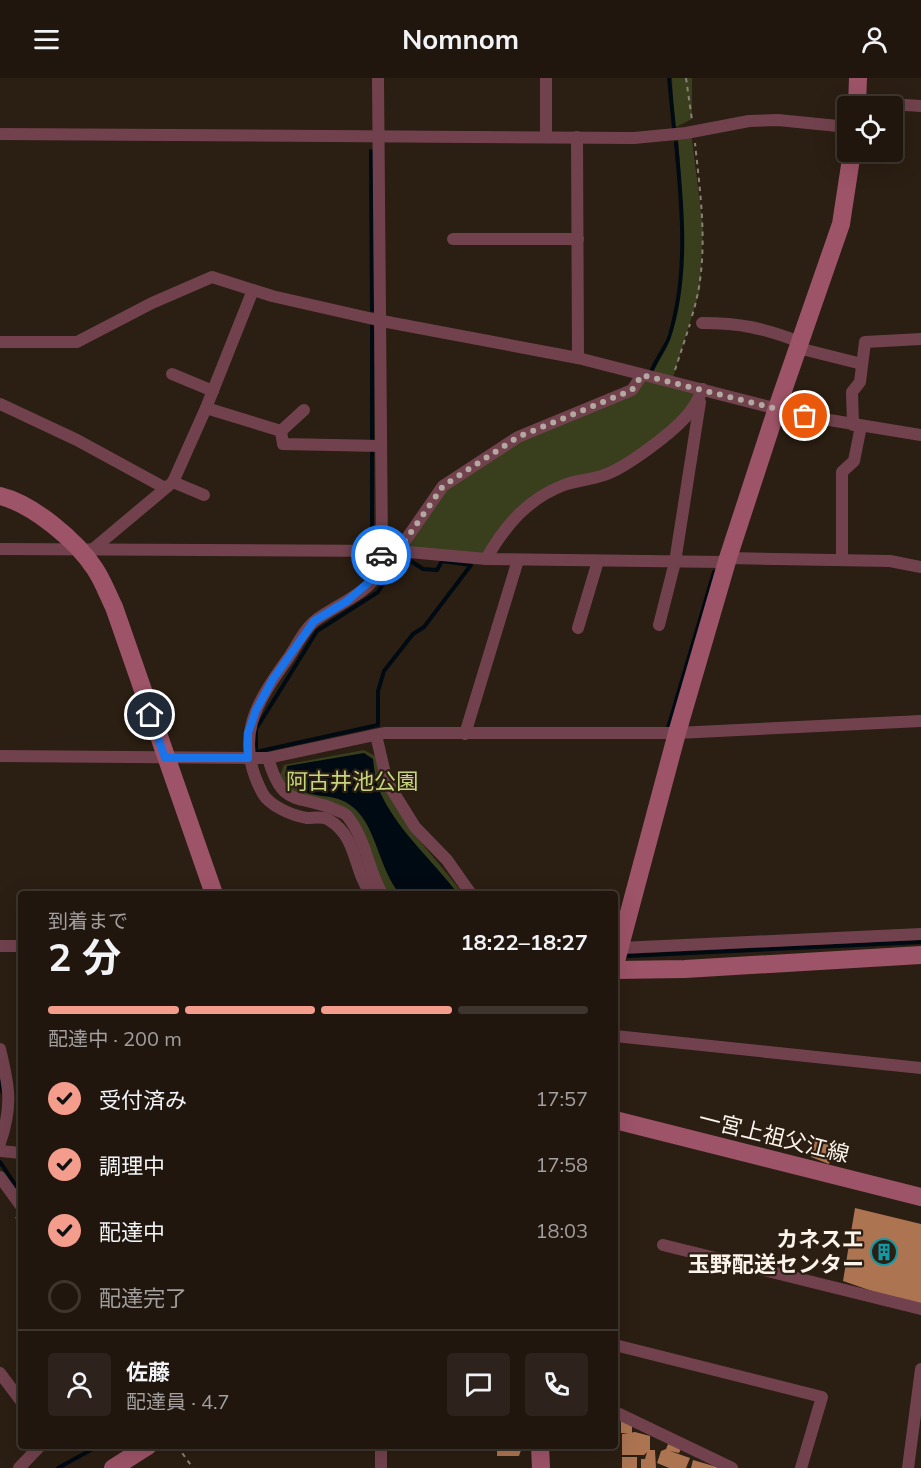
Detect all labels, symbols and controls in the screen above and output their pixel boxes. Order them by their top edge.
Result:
text: Nomnom [402,22,519,56]
icon: menu [30,23,63,56]
icon: person [858,23,891,56]
map controls [837,96,903,162]
button: locate [837,96,903,162]
pin [779,390,830,441]
icon: bag [788,399,821,432]
courier [351,525,411,585]
icon: car [365,539,398,572]
pin [124,689,175,740]
icon: home [133,698,166,731]
park label: 阿古井池公園 [286,767,418,795]
text: 到着まで [48,908,128,933]
text: 18:22–18:27 [460,928,588,956]
text: 2 分 [48,932,121,981]
text: 配達中 · 200 m [48,1026,182,1051]
icon: check [48,1082,81,1115]
text: 受付済み [99,1086,187,1114]
text: 17:57 [535,1086,588,1111]
street label: 一宮上祖父江線 [696,1104,852,1168]
icon: check [48,1148,81,1181]
text: 調理中 [99,1152,165,1180]
text: 17:58 [535,1152,588,1177]
icon: check [48,1214,81,1247]
text: 配達中 [99,1218,165,1246]
text: 18:03 [535,1218,588,1243]
place label: カネスエ 玉野配送センター [688,1225,864,1278]
building icon: カネスエ 玉野配送センター [869,1237,899,1267]
text: 配達完了 [99,1284,187,1312]
button: person [48,1353,111,1416]
button: chat [447,1353,510,1416]
button: phone [525,1353,588,1416]
text: 佐藤 [126,1358,170,1386]
text: 配達員 · 4.7 [126,1389,230,1414]

